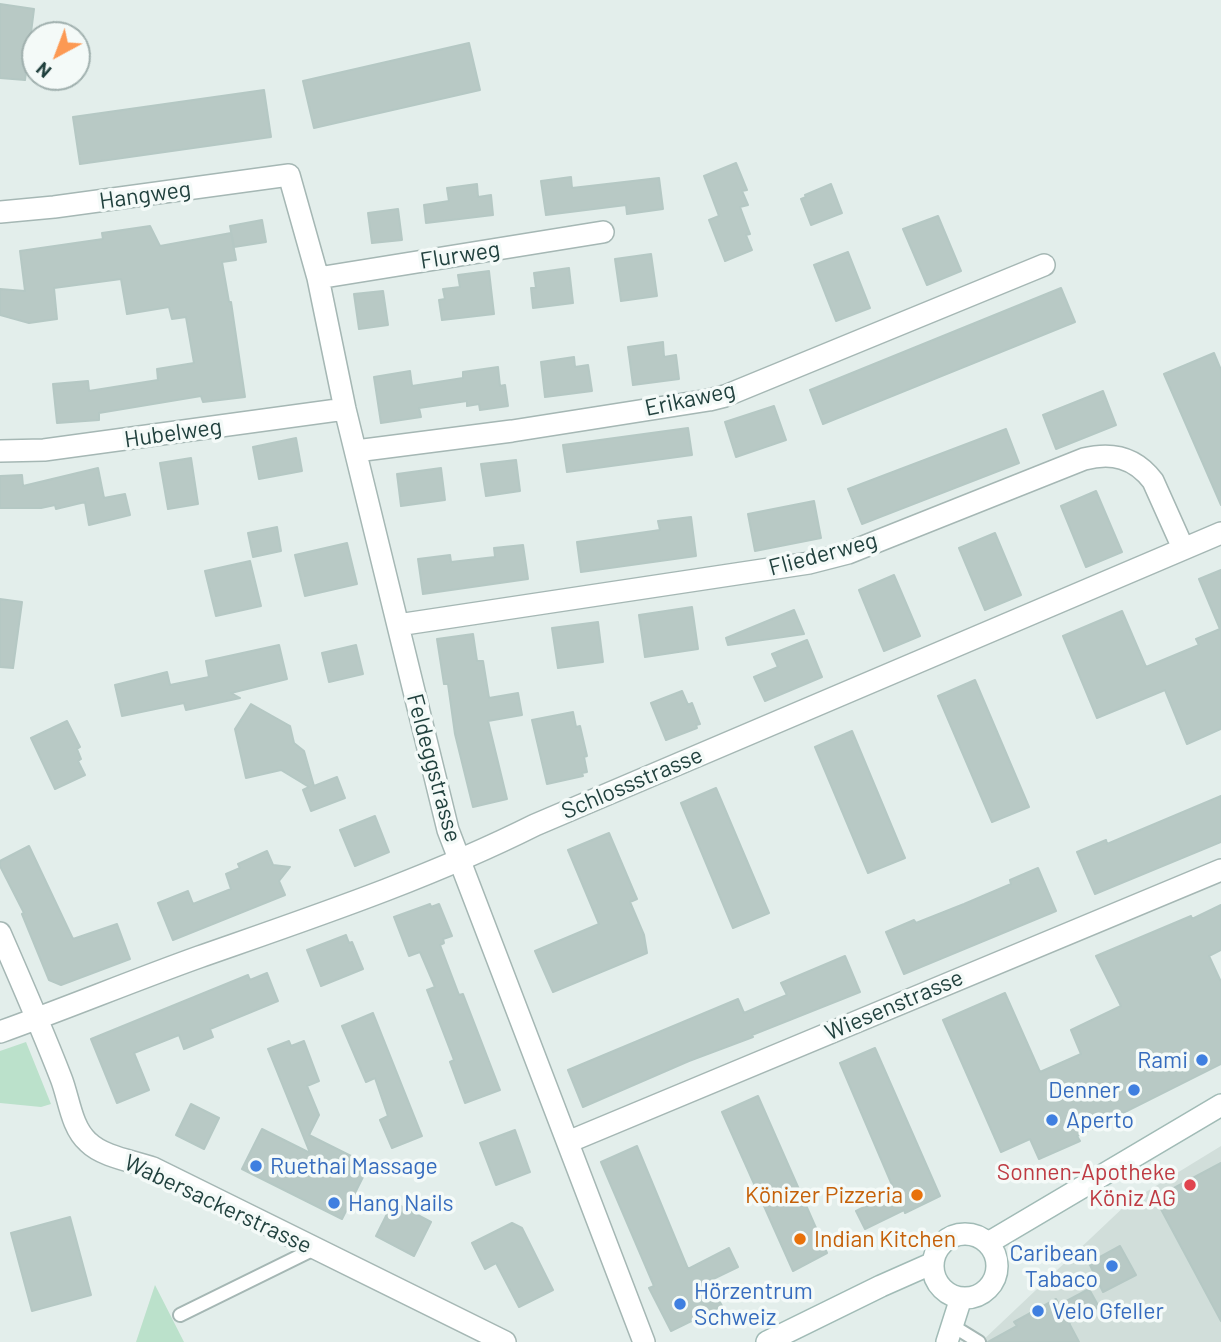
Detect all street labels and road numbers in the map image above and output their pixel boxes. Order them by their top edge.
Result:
street label: Hangweg [97,175,193,215]
street label: Flurweg [418,235,502,275]
street label: Erikaweg [642,376,738,422]
street label: Hubelweg [123,413,223,453]
street label: Fliederweg [766,526,880,582]
street label: Feldeggstrasse [401,691,467,845]
street label: Schlossstrasse [557,741,707,825]
street label: Wiesenstrasse [821,964,967,1046]
street label: Wabersackerstrasse [120,1148,316,1260]

